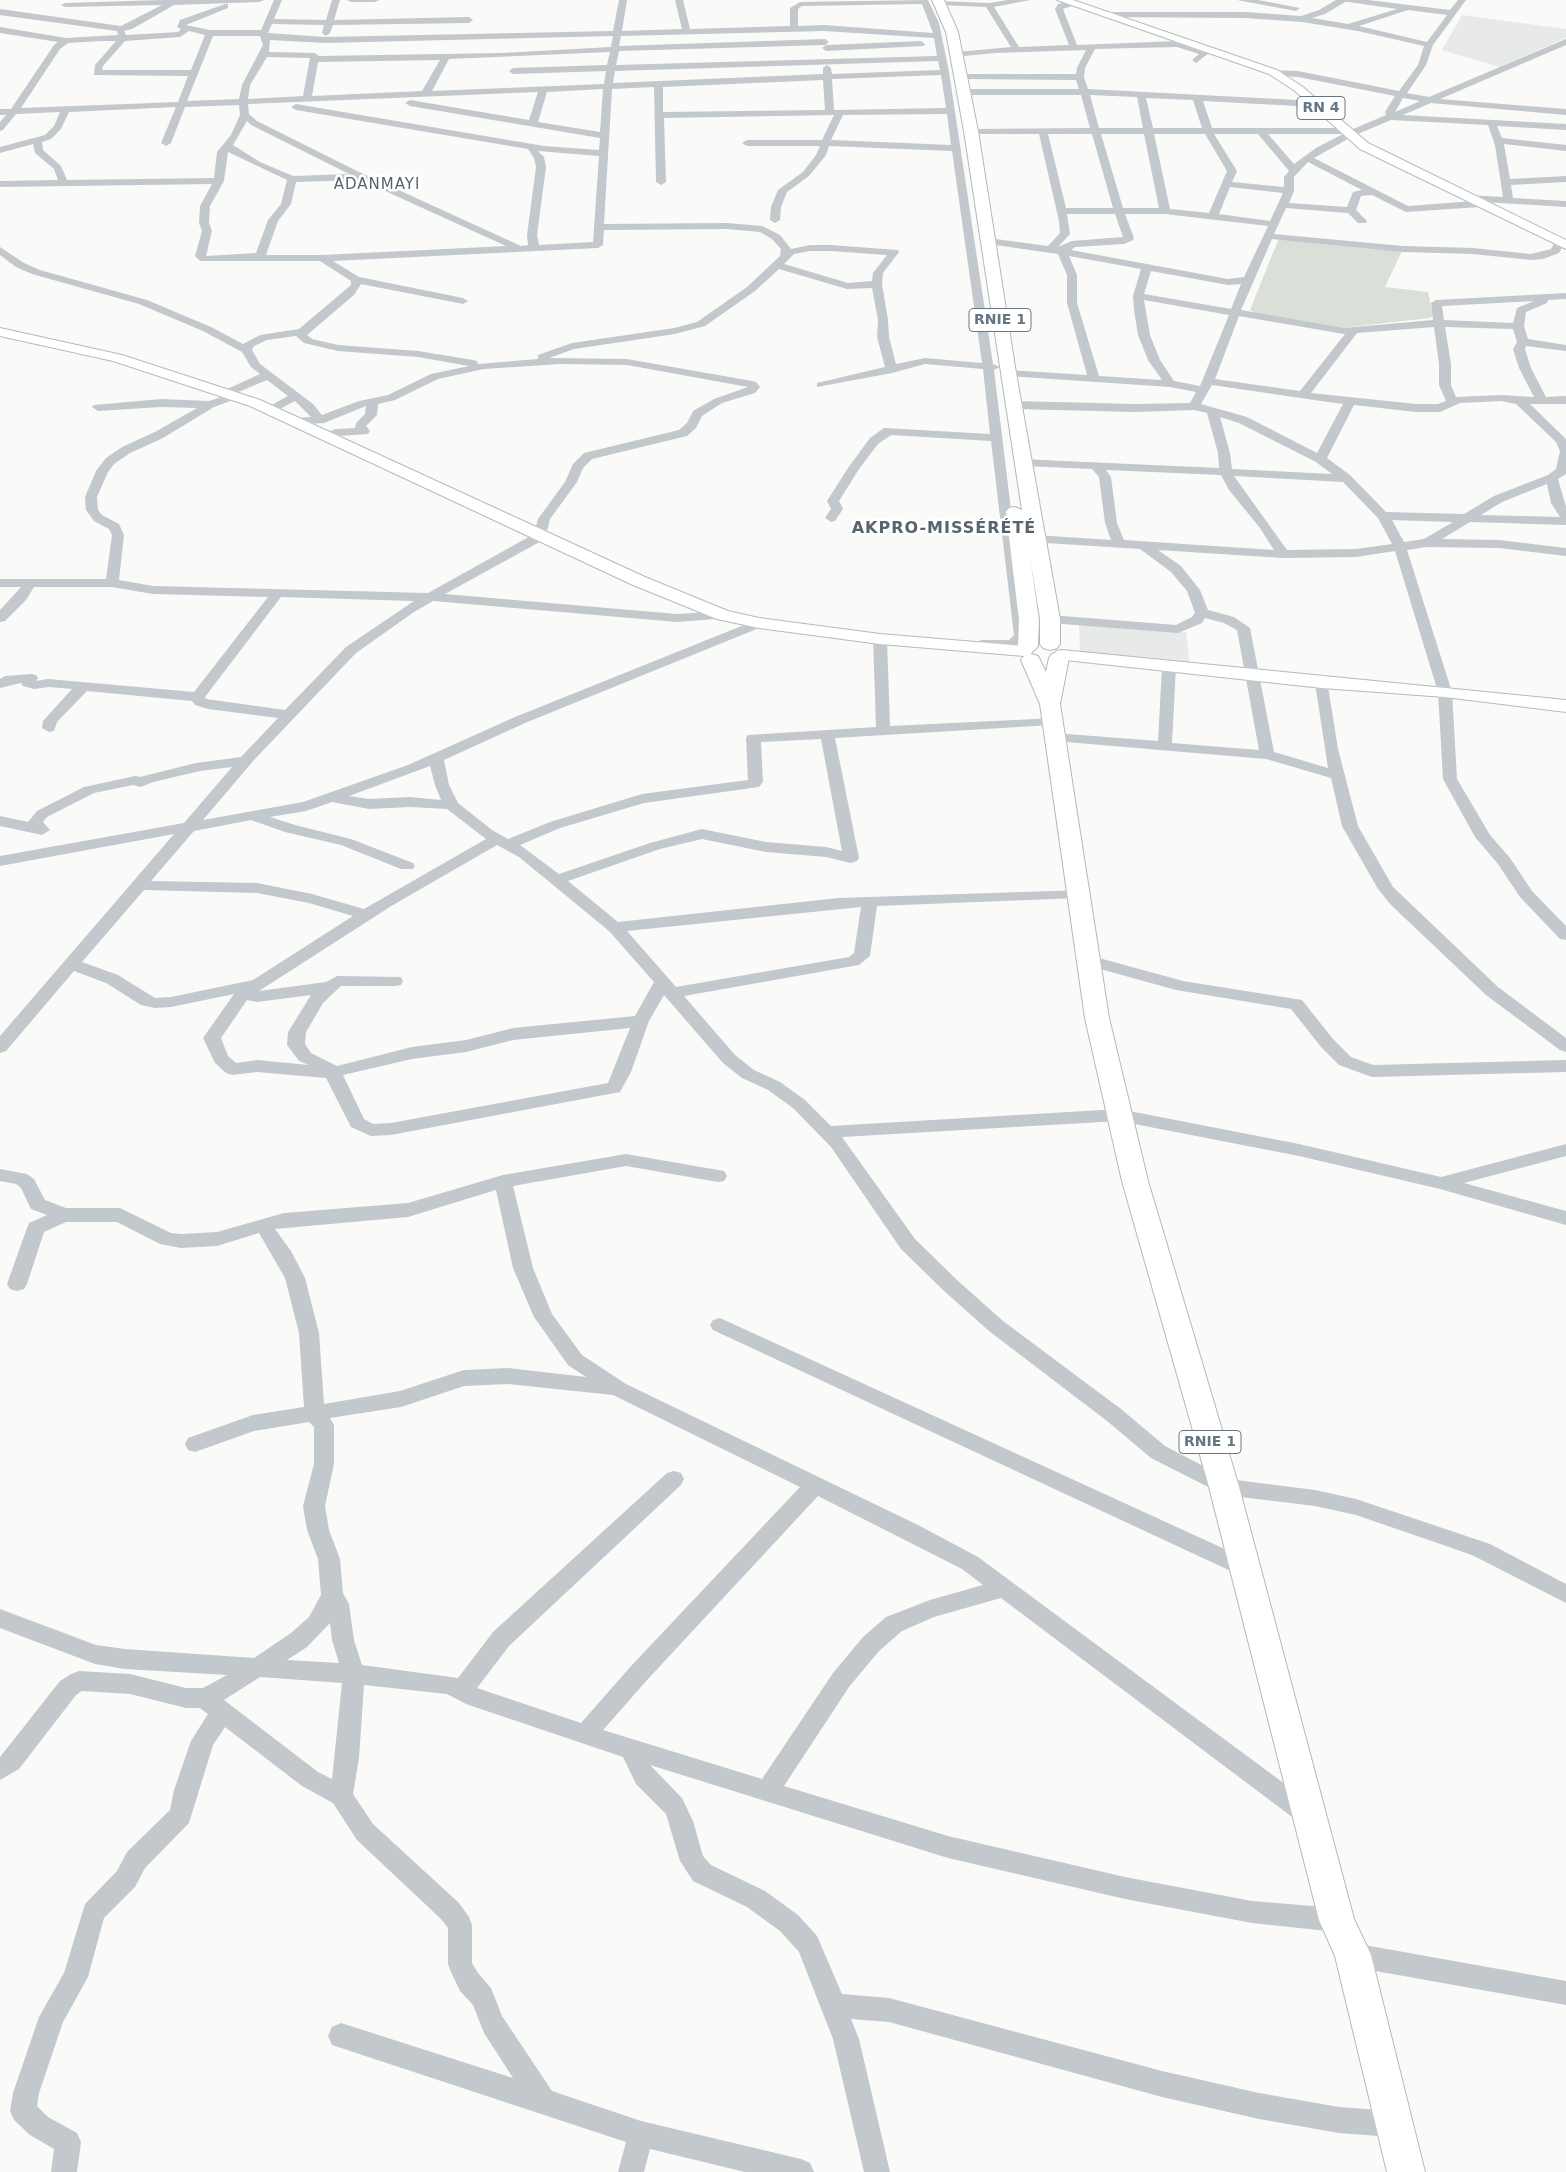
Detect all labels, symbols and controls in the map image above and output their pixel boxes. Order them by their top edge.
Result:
road number: RN 4 [1297,96,1345,120]
district label: ADANMAYI [333,176,421,194]
road number: RNIE 1 [969,308,1031,332]
district label: AKPRO-MISSÉRÉTÉ [850,519,1038,539]
road number: RNIE 1 [1179,1430,1241,1454]

